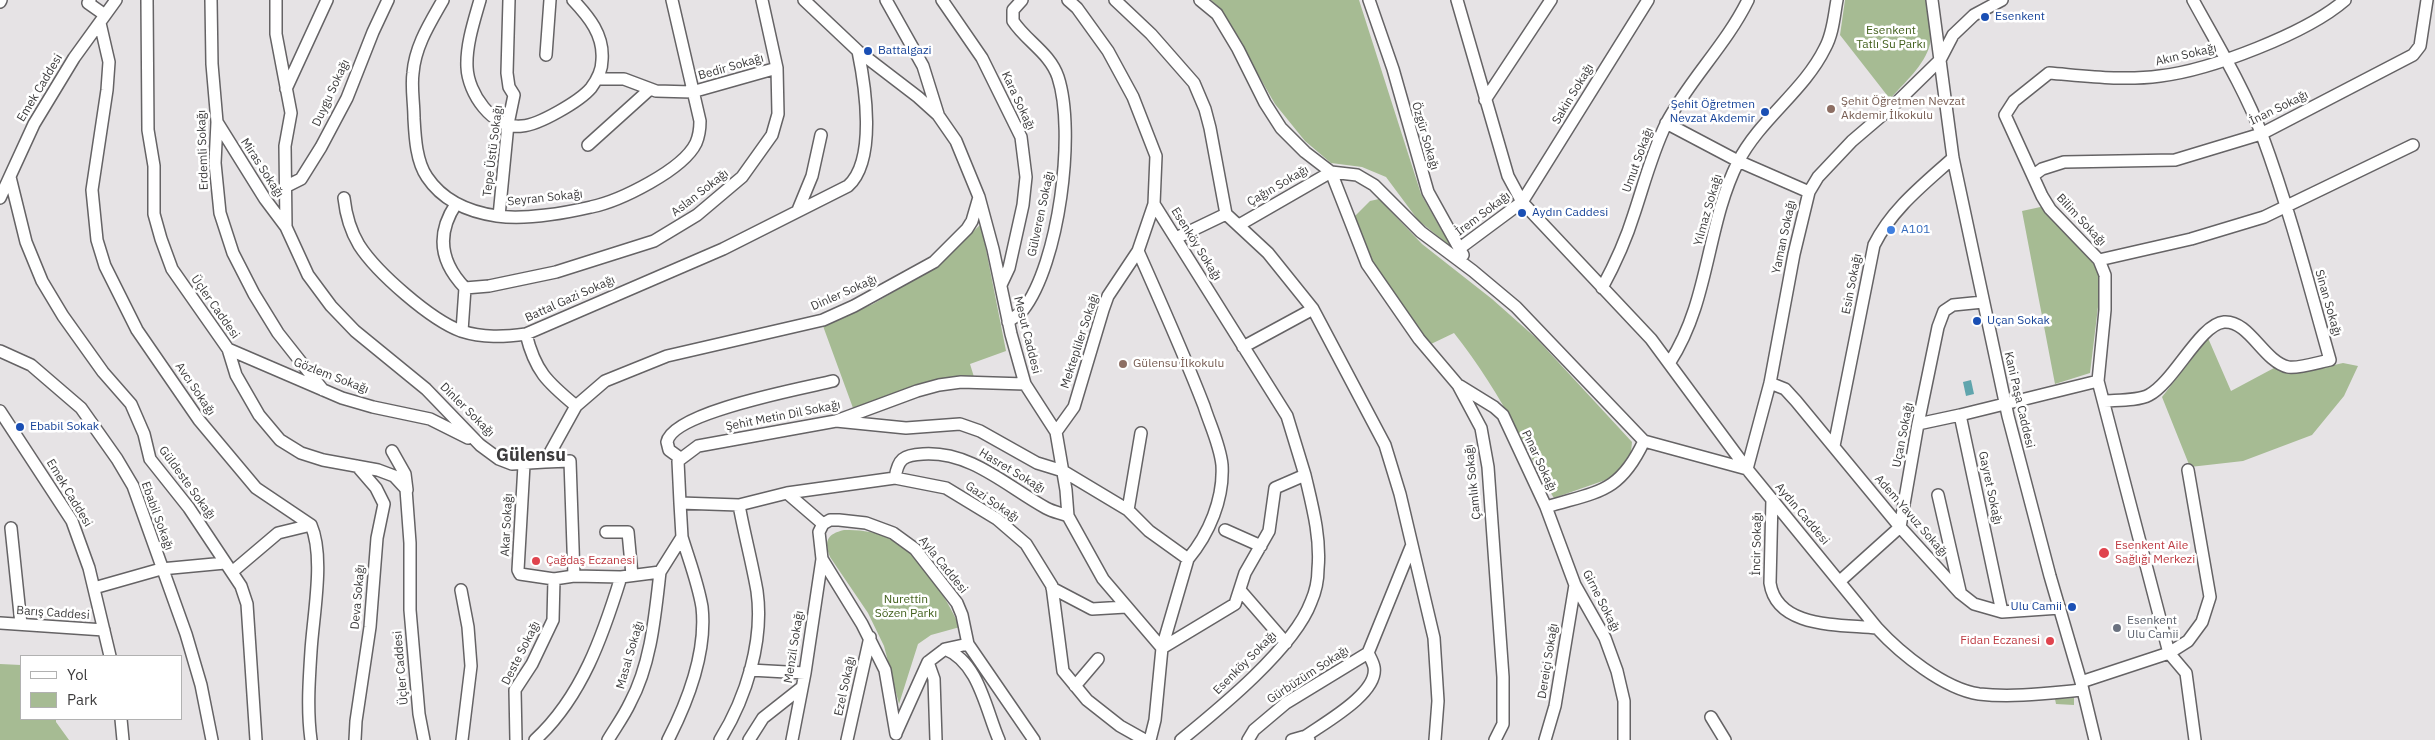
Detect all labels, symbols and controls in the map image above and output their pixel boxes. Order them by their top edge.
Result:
place label: Esenkent [1995,10,2045,24]
marker: Esenkent [1979,11,1991,23]
park label: Esenkent Tatlı Su Parkı [1856,24,1926,52]
street label: Akın Sokağı [2154,41,2218,69]
place label: Battalgazi [878,44,932,58]
marker: Battalgazi [862,45,874,57]
street label: Bedir Sokağı [697,51,765,83]
street label: Emek Caddesi [14,52,66,124]
street label: Duygu Sokağı [309,57,353,129]
street label: Sakin Sokağı [1549,61,1597,127]
street label: Kara Sokağı [998,69,1038,133]
street label: İnan Sokağı [2247,88,2311,128]
place label: Şehit Öğretmen Nevzat Akdemir İlkokulu [1841,95,1965,123]
place label: Şehit Öğretmen Nevzat Akdemir [1670,98,1755,126]
street label: Özgür Sokağı [1408,100,1442,172]
marker: Şehit Öğretmen Nevzat Akdemir İlkokulu [1825,103,1837,115]
street label: Tepe Üstü Sokağı [480,104,506,198]
marker: Şehit Öğretmen Nevzat Akdemir [1759,106,1771,118]
street label: Erdemli Sokağı [194,110,212,190]
street label: Umut Sokağı [1620,125,1656,195]
street label: Miras Sokağı [237,136,287,200]
street label: Çağın Sokağı [1245,163,1311,209]
street label: Aslan Sokağı [669,166,731,220]
street label: Gülveren Sokağı [1025,170,1057,258]
street label: Yılmaz Sokağı [1691,172,1725,248]
street label: Seyran Sokağı [507,187,583,209]
street label: İrem Sokağı [1453,189,1513,239]
street label: Bilim Sokağı [2053,191,2109,249]
street label: Yaman Sokağı [1769,199,1799,275]
street label: Esenköy Sokağı [1168,205,1224,283]
place label: Aydın Caddesi [1532,206,1608,220]
marker: Aydın Caddesi [1516,207,1528,219]
place label: A101 [1901,223,1930,237]
marker: A101 [1885,224,1897,236]
street label: Esin Sokağı [1839,253,1865,315]
street label: Sinan Sokağı [2312,268,2344,338]
street label: Üçler Caddesi [188,272,242,342]
street label: Dinler Sokağı [809,272,879,314]
street label: Battal Gazi Sokağı [523,273,617,325]
street label: Mektepliler Sokağı [1058,292,1102,390]
street label: Mesut Caddesi [1010,295,1044,375]
place label: Uçan Sokak [1987,314,2050,328]
marker: Uçan Sokak [1971,315,1983,327]
street label: Kani Paşa Caddesi [2001,350,2037,450]
street label: Gözlem Sokağı [291,355,371,397]
place label: Gülensu İlkokulu [1133,357,1224,371]
marker: Gülensu İlkokulu [1117,358,1129,370]
street label: Avcı Sokağı [172,360,218,418]
street label: Dinler Sokağı [437,380,497,440]
street label: Şehit Metin Dil Sokağı [724,398,842,434]
street label: Uçan Sokağı [1890,401,1916,469]
place label: Ebabil Sokak [30,420,99,434]
marker: Ebabil Sokak [14,421,26,433]
street label: Pınar Sokağı [1518,428,1560,494]
street label: Güldeste Sokağı [156,444,218,522]
street label: Çamlık Sokağı [1462,444,1484,520]
district label: Gülensu [496,445,566,467]
street label: Hasret Sokağı [976,446,1048,496]
street label: Gayret Sokağı [1975,450,2005,526]
street label: Emek Caddesi [43,457,95,529]
street label: Adem Yavuz Sokağı [1871,472,1951,560]
street label: Gazi Sokağı [962,479,1022,525]
street label: Ebabil Sokağı [138,480,176,552]
street label: Aydın Caddesi [1772,480,1832,548]
street label: Akar Sokağı [498,493,516,557]
street label: İncir Sokağı [1749,512,1765,576]
street label: Ayla Caddesi [916,534,970,596]
place label: Esenkent Aile Sağlığı Merkezi [2115,539,2195,567]
marker: Esenkent Aile Sağlığı Merkezi [2097,546,2111,560]
place label: Çağdaş Eczanesi [546,554,635,568]
marker: Çağdaş Eczanesi [530,555,542,567]
street label: Deva Sokağı [348,564,368,630]
street label: Girne Sokağı [1579,568,1623,634]
park label: Nurettin Sözen Parkı [875,593,937,621]
place label: Ulu Camii [2011,600,2062,614]
marker: Ulu Camii [2066,601,2078,613]
street label: Barış Caddesi [16,603,90,623]
street label: Menzil Sokağı [781,610,807,684]
place label: Esenkent Ulu Camii [2127,614,2178,642]
street label: Deste Sokağı [499,619,543,687]
street label: Masal Sokağı [613,619,647,691]
street label: Dereiçi Sokağı [1535,622,1561,700]
marker: Esenkent Ulu Camii [2111,622,2123,634]
street label: Esenköy Sokağı [1210,628,1280,698]
street label: Üçler Caddesi [391,630,411,706]
place label: Fidan Eczanesi [1960,634,2040,648]
marker: Fidan Eczanesi [2044,635,2056,647]
street label: Gürbüzüm Sokağı [1264,643,1352,707]
legend [20,655,182,720]
street label: Ezel Sokağı [832,655,858,717]
text: Yol [67,665,88,684]
text: Park [67,690,97,709]

